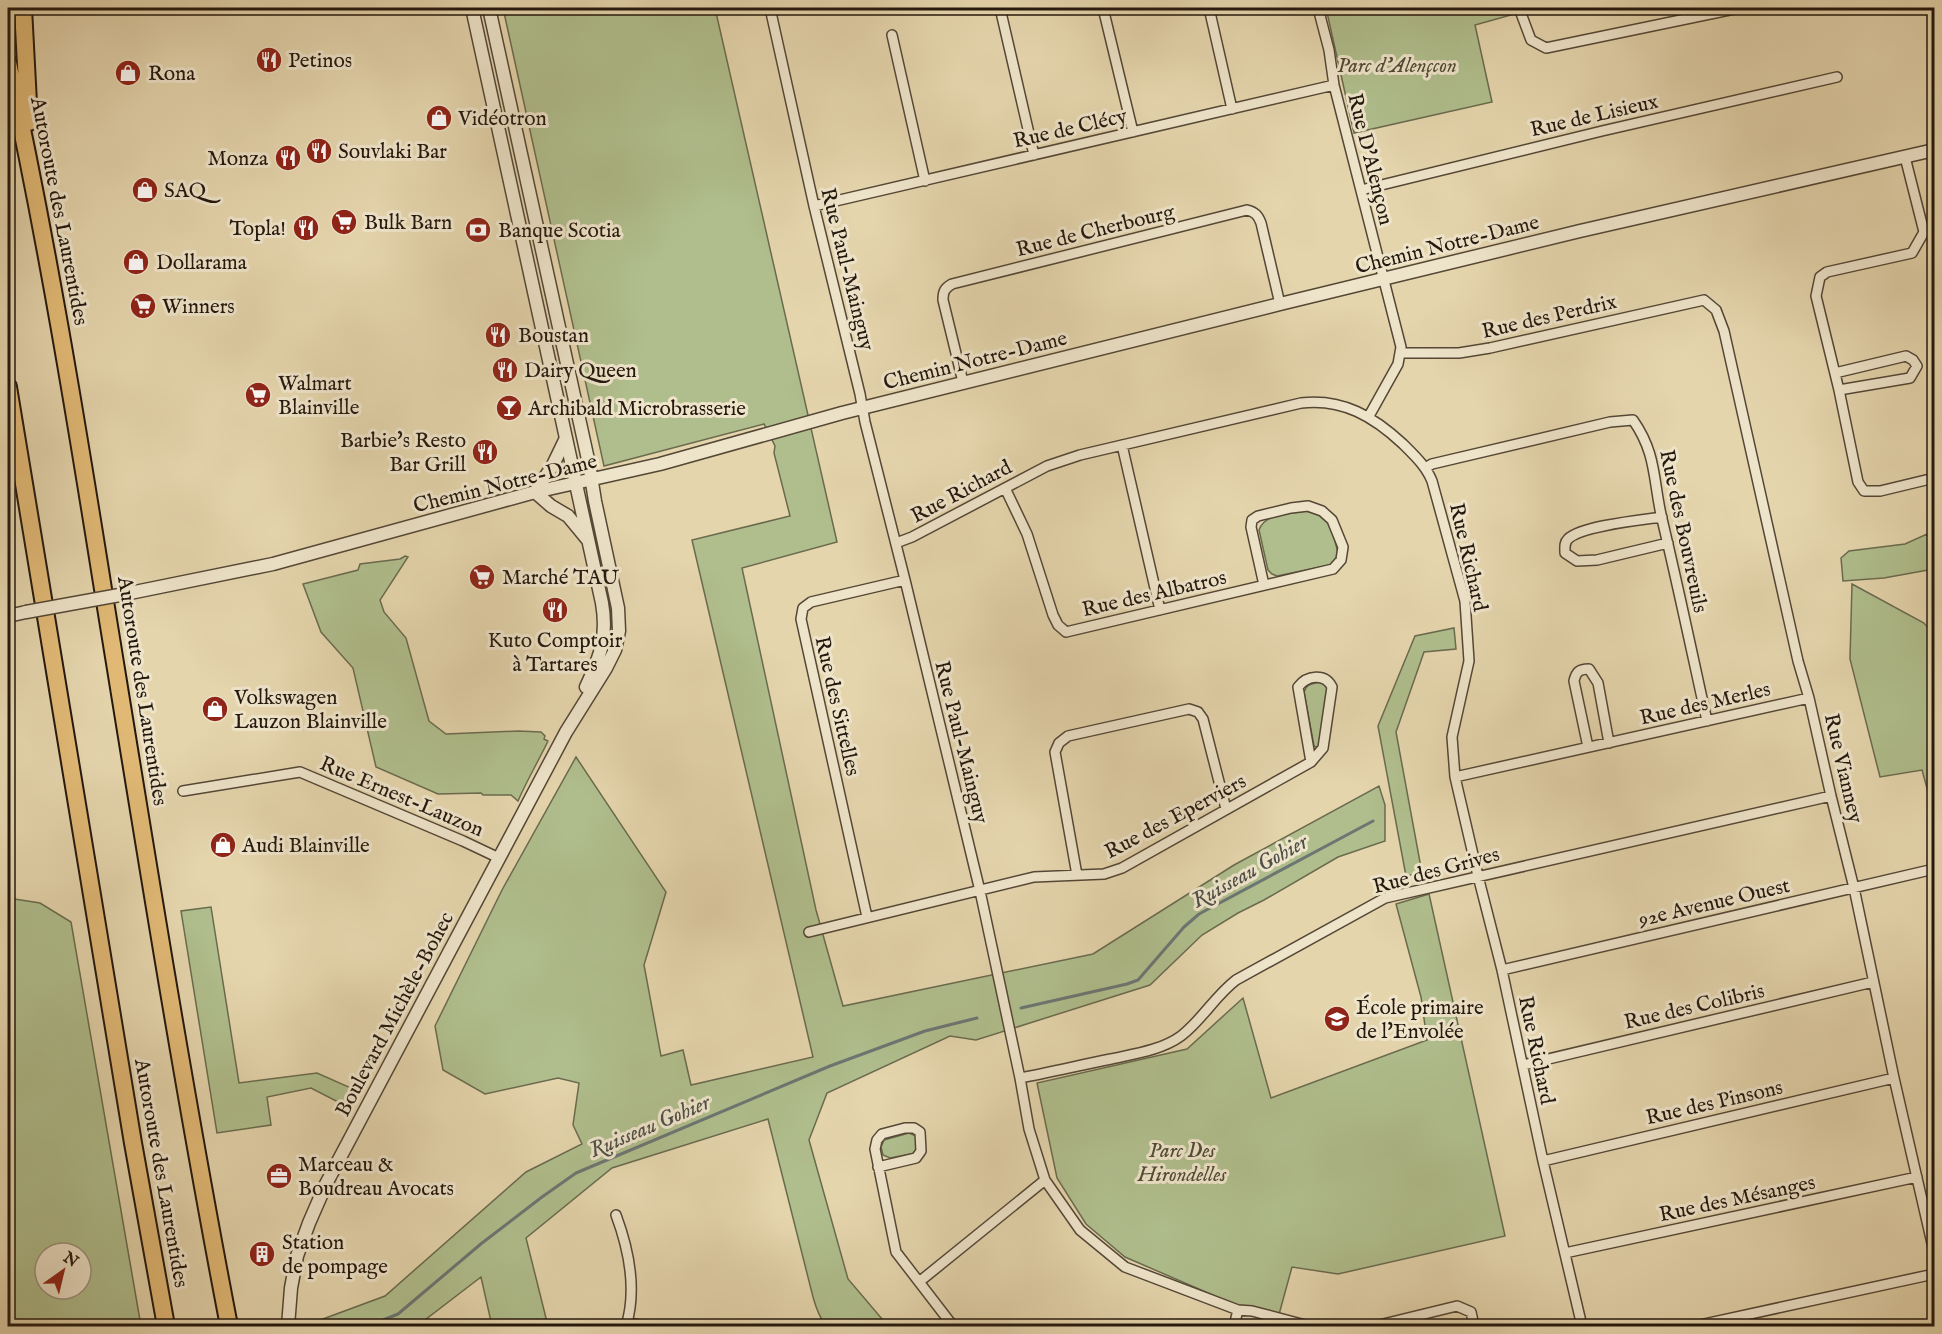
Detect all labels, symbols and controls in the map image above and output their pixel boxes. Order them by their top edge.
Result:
restaurant icon: Petinos [254,45,284,75]
place label: Petinos [288,48,352,75]
park label: Parc d'Alençcon [1337,53,1457,80]
shop icon: Rona [113,58,143,88]
place label: Rona [148,61,196,88]
street label: Rue de Lisieux [1528,89,1661,144]
street label: Rue D'Alençon [1340,91,1399,228]
street label: Autoroute des Laurentides [23,94,94,328]
shop icon: Vidéotron [424,103,454,133]
street label: Rue de Clécy [1011,103,1131,156]
place label: Vidéotron [457,106,547,133]
restaurant icon: Souvlaki Bar [304,136,334,166]
place label: Souvlaki Bar [338,139,447,166]
restaurant icon: Monza [273,143,303,173]
place label: Monza [207,146,269,173]
shop icon: SAQ [130,175,160,205]
place label: SAQ [164,178,221,205]
street label: Rue Paul-Mainguy [813,185,880,354]
street label: Rue de Cherbourg [1013,199,1178,264]
supermarket icon: Bulk Barn [329,207,359,237]
street label: Chemin Notre-Dame [1353,209,1542,281]
place label: Bulk Barn [364,210,452,237]
restaurant icon: Topla! [291,213,321,243]
bank icon: Banque Scotia [463,215,493,245]
place label: Topla! [229,216,286,243]
place label: Banque Scotia [498,218,622,245]
shop icon: Dollarama [121,247,151,277]
place label: Dollarama [156,250,248,277]
street label: Rue des Perdrix [1479,289,1619,346]
supermarket icon: Winners [128,291,158,321]
place label: Winners [162,294,235,321]
restaurant icon: Boustan [483,320,513,350]
place label: Boustan [518,323,589,350]
street label: Chemin Notre-Dame [881,325,1070,397]
restaurant icon: Dairy Queen [490,355,520,385]
place label: Dairy Queen [524,358,637,385]
place label: Walmart Blainville [278,371,360,422]
supermarket icon: Walmart Blainville [243,380,273,410]
bar icon: Archibald Microbrasserie [494,393,524,423]
place label: Archibald Microbrasserie [527,396,746,423]
place label: Barbie's Resto Bar Grill [340,428,466,479]
restaurant icon: Barbie's Resto Bar Grill [470,437,500,467]
street label: Rue des Bouvreuils [1652,447,1713,615]
street label: Chemin Notre-Dame [411,448,600,520]
street label: Rue Richard [907,454,1018,530]
street label: Rue Richard [1442,500,1493,615]
supermarket icon: Marché TAU [467,562,497,592]
place label: Marché TAU [502,565,619,592]
street label: Rue des Albatros [1079,565,1229,624]
street label: Autoroute des Laurentides [110,574,173,808]
restaurant icon: Kuto Comptoir à Tartares [540,595,570,625]
place label: Kuto Comptoir à Tartares [488,628,623,679]
street label: Rue des Sittelles [807,634,866,779]
street label: Rue Paul-Mainguy [927,658,994,827]
street label: Rue des Merles [1637,676,1773,733]
place label: Volkswagen Lauzon Blainville [233,685,387,736]
shop icon: Volkswagen Lauzon Blainville [200,694,230,724]
street label: Rue Vianney [1817,711,1868,826]
street label: Rue Ernest-Lauzon [315,751,487,844]
street label: Rue des Eperviers [1100,769,1251,866]
water label: Ruisseau Gohier [1187,828,1314,915]
shop icon: Audi Blainville [208,830,238,860]
place label: Audi Blainville [241,833,370,860]
street label: Rue des Grives [1370,842,1503,901]
street label: 92e Avenue Ouest [1635,873,1793,934]
street label: Boulevard Michèle-Bohec [330,908,461,1122]
street label: Rue des Colibris [1622,978,1767,1037]
street label: Rue Richard [1511,993,1560,1108]
place label: École primaire de l'Envolée [1356,994,1484,1046]
school or university icon: École primaire de l'Envolée [1322,1004,1352,1034]
street label: Autoroute des Laurentides [127,1056,194,1290]
street label: Rue des Pinsons [1643,1075,1786,1132]
water label: Ruisseau Gohier [585,1088,716,1165]
park label: Parc Des Hirondelles [1137,1138,1227,1189]
place label: Marceau & Boudreau Avocats [298,1152,454,1203]
office icon: Marceau & Boudreau Avocats [264,1161,294,1191]
street label: Rue des Mésanges [1657,1170,1818,1229]
place label: Station de pompage [282,1230,388,1281]
building icon: Station de pompage [247,1239,277,1269]
north arrow [33,1241,93,1301]
text: N [58,1248,82,1272]

